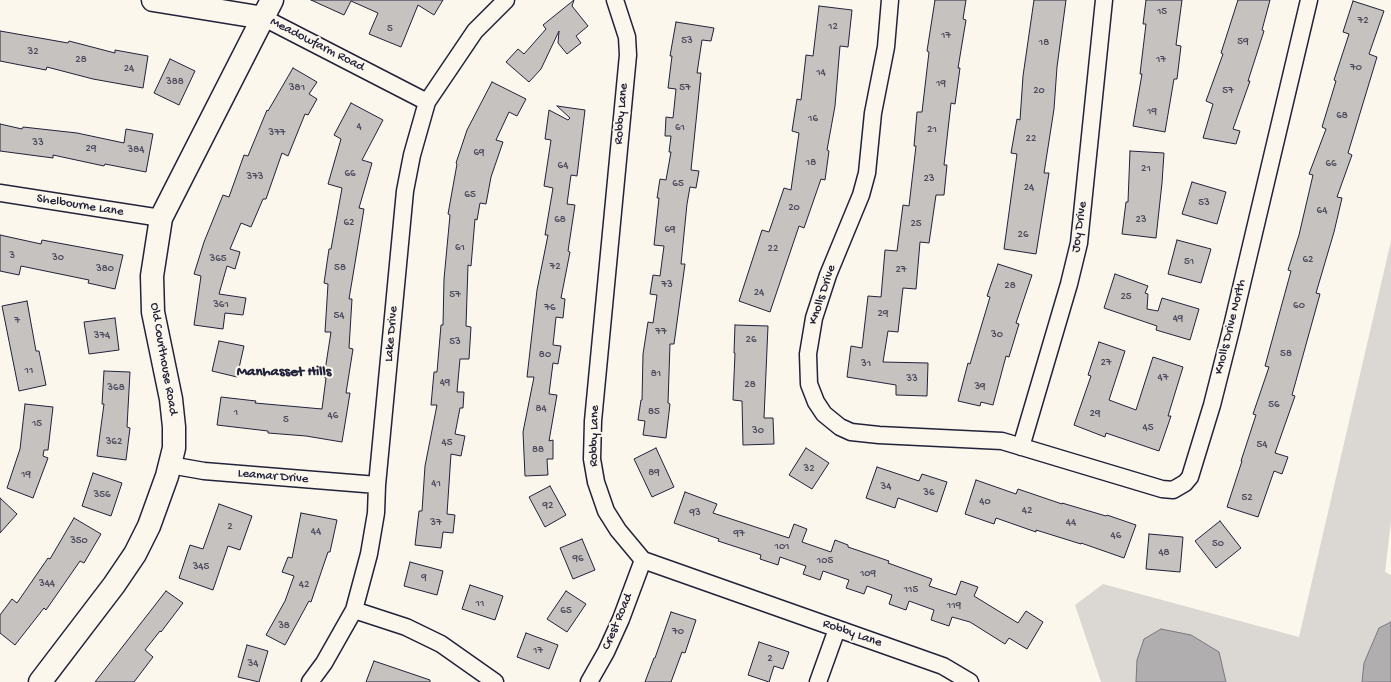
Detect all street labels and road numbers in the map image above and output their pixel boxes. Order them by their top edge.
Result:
street label: Meadowfarm Road [267,14,367,76]
street label: Robby Lane [612,83,632,145]
street label: Shelbourne Lane [35,191,125,221]
street label: Joy Drive [1069,200,1091,254]
street label: Knolls Drive [806,263,840,327]
street label: Knolls Drive North [1212,278,1250,376]
street label: Old Courthouse Road [145,302,181,416]
street label: Lake Drive [382,305,402,363]
street label: Robby Lane [587,405,603,467]
street label: Leamar Drive [237,466,309,488]
street label: Crest Road [599,591,637,653]
street label: Robby Lane [820,617,884,651]

